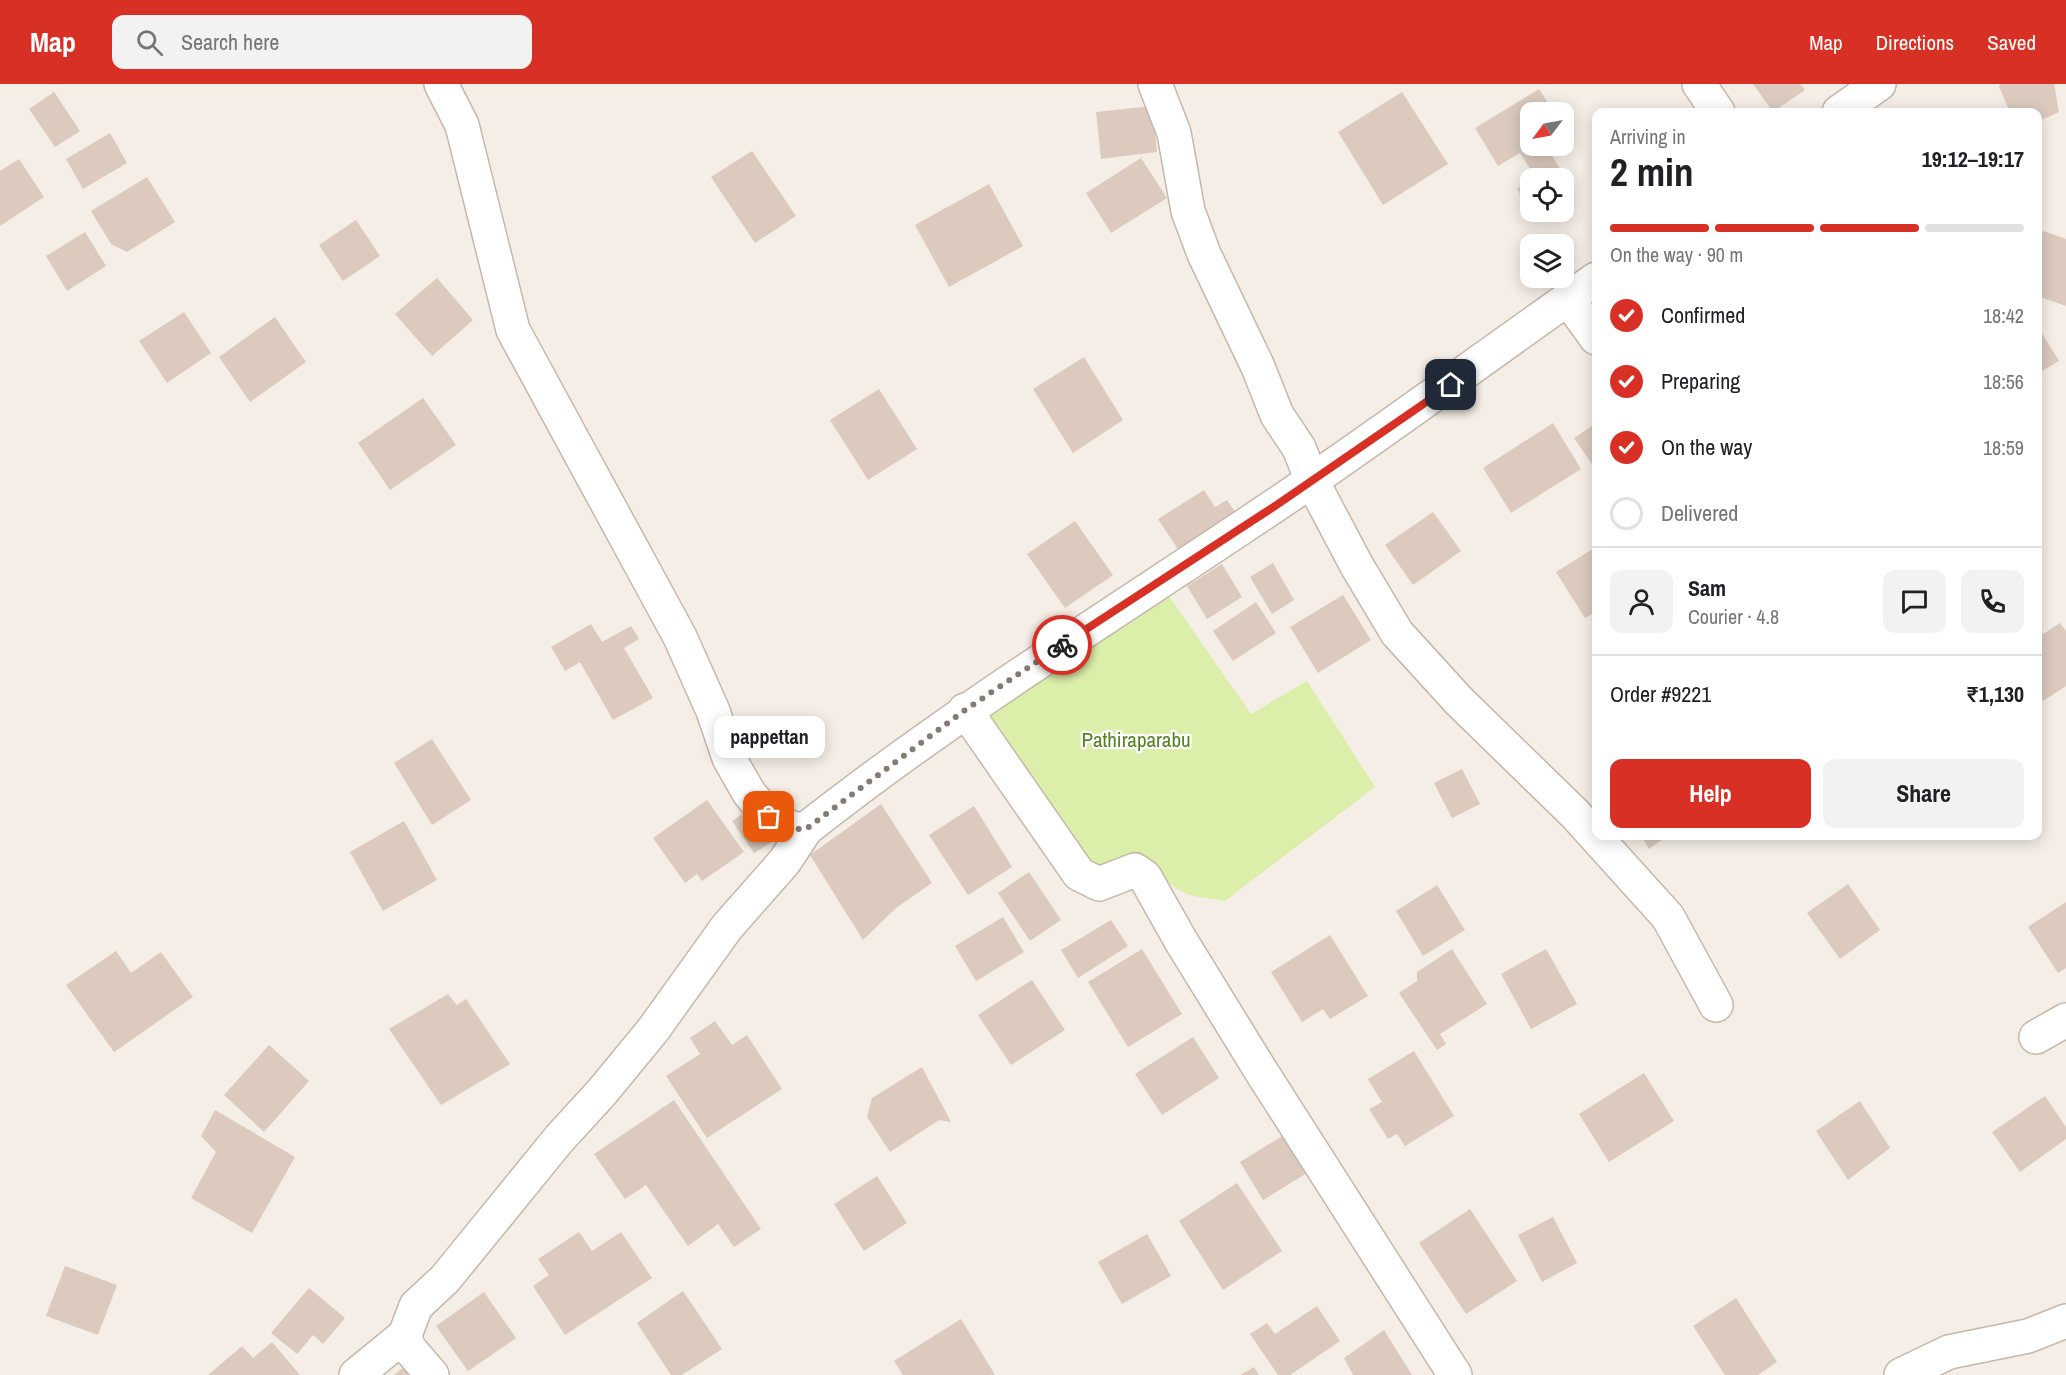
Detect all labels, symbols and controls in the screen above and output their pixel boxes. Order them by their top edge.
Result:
search box [112,15,532,69]
text: Map [30,23,76,61]
icon: search [133,26,166,59]
text: Search here [181,27,279,57]
text: Map [1809,28,1843,57]
text: Directions [1876,28,1954,57]
text: Saved [1987,28,2036,57]
north arrow [1520,102,1574,156]
map controls [1520,102,1574,288]
text: Arriving in [1610,123,1686,150]
text: 19:12–19:17 [1922,144,2024,174]
text: 2 min [1610,146,1694,198]
button: locate [1520,168,1574,222]
button: layers [1520,234,1574,288]
text: On the way · 90 m [1610,241,1743,268]
icon: check [1610,299,1643,332]
text: Confirmed [1661,300,1745,330]
text: 18:42 [1983,302,2024,329]
pin [1425,359,1476,410]
icon: check [1610,365,1643,398]
text: Preparing [1661,366,1740,396]
icon: home [1434,368,1467,401]
text: 18:56 [1983,368,2024,395]
icon: check [1610,431,1643,464]
text: On the way [1661,432,1752,462]
text: 18:59 [1983,434,2024,461]
text: Delivered [1661,498,1738,528]
button: person [1610,570,1673,633]
button: chat [1883,570,1946,633]
button: phone [1961,570,2024,633]
text: Sam [1688,573,1726,603]
text: Courier · 4.8 [1688,603,1779,630]
courier [1032,615,1092,675]
icon: bike [1046,629,1079,662]
text: Order #9221 [1610,679,1711,709]
text: ₹1,130 [1966,679,2024,709]
callout: pappettan [714,715,824,757]
text: pappettan [730,723,809,750]
park label: Pathiraparabu [1081,725,1191,754]
button: Help [1610,759,1811,828]
button: Share [1823,759,2024,828]
pin [743,791,794,842]
icon: bag [752,800,785,833]

